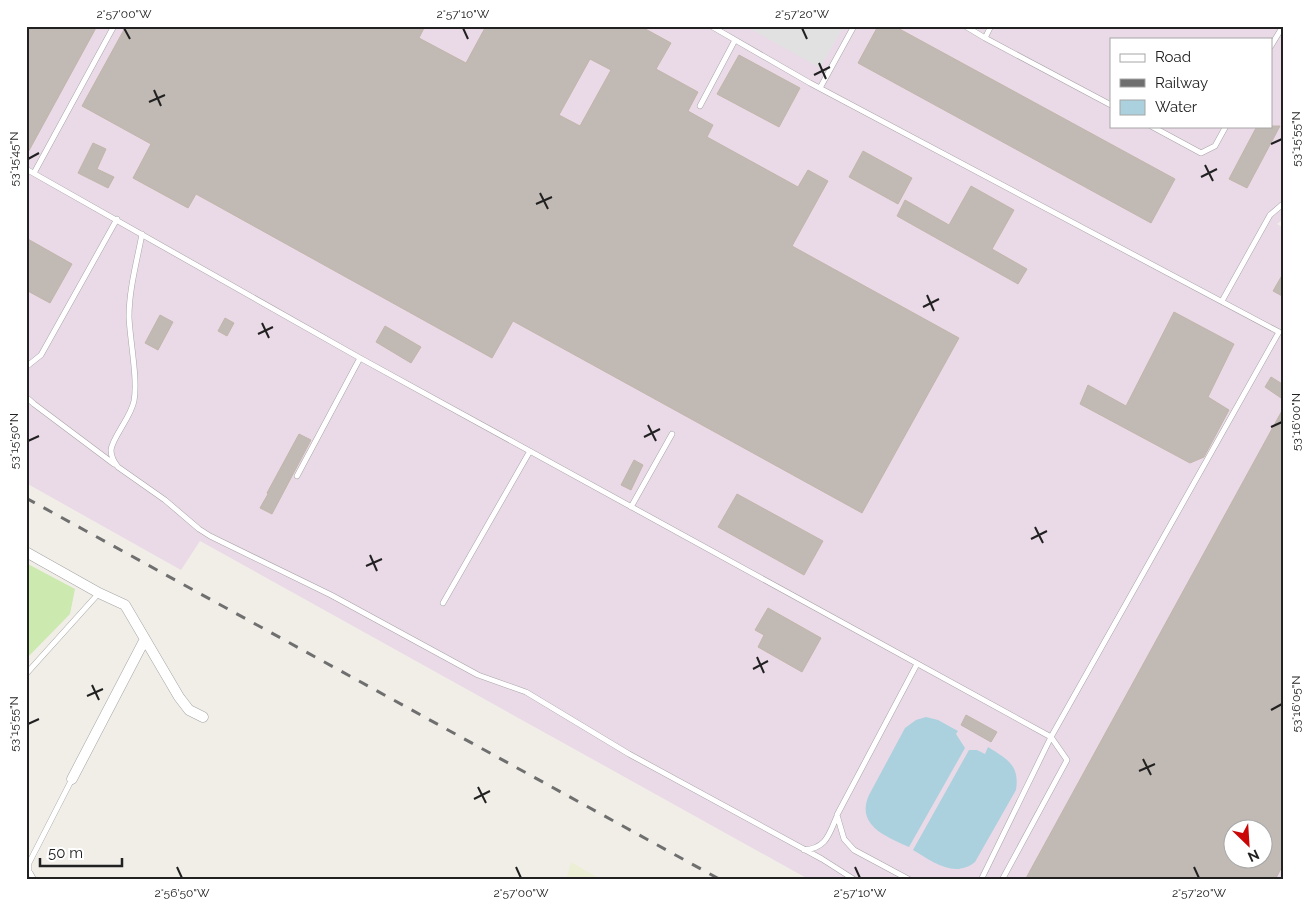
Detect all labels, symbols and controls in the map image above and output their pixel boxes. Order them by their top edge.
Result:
text: 2°57'00"W [97,7,152,21]
text: 2°57'10"W [437,7,490,21]
text: 2°57'20"W [775,7,829,21]
legend [1110,38,1272,128]
text: Road [1155,48,1191,66]
text: Railway [1155,74,1208,92]
text: Water [1155,98,1198,116]
text: 53°15'55"N [1289,111,1303,167]
text: 53°15'45"N [7,132,21,186]
text: 53°16'00"N [1289,393,1303,451]
text: 53°15'50"N [7,413,21,469]
text: 53°16'05"N [1289,675,1303,733]
text: 53°15'55"N [7,696,21,752]
north arrow [1222,818,1272,868]
scale bar [40,836,122,868]
text: 50 m [48,844,83,862]
text: N [1245,846,1262,865]
text: 2°56'50"W [155,886,210,900]
text: 2°57'00"W [494,886,549,900]
text: 2°57'10"W [834,886,887,900]
text: 2°57'20"W [1172,886,1226,900]

